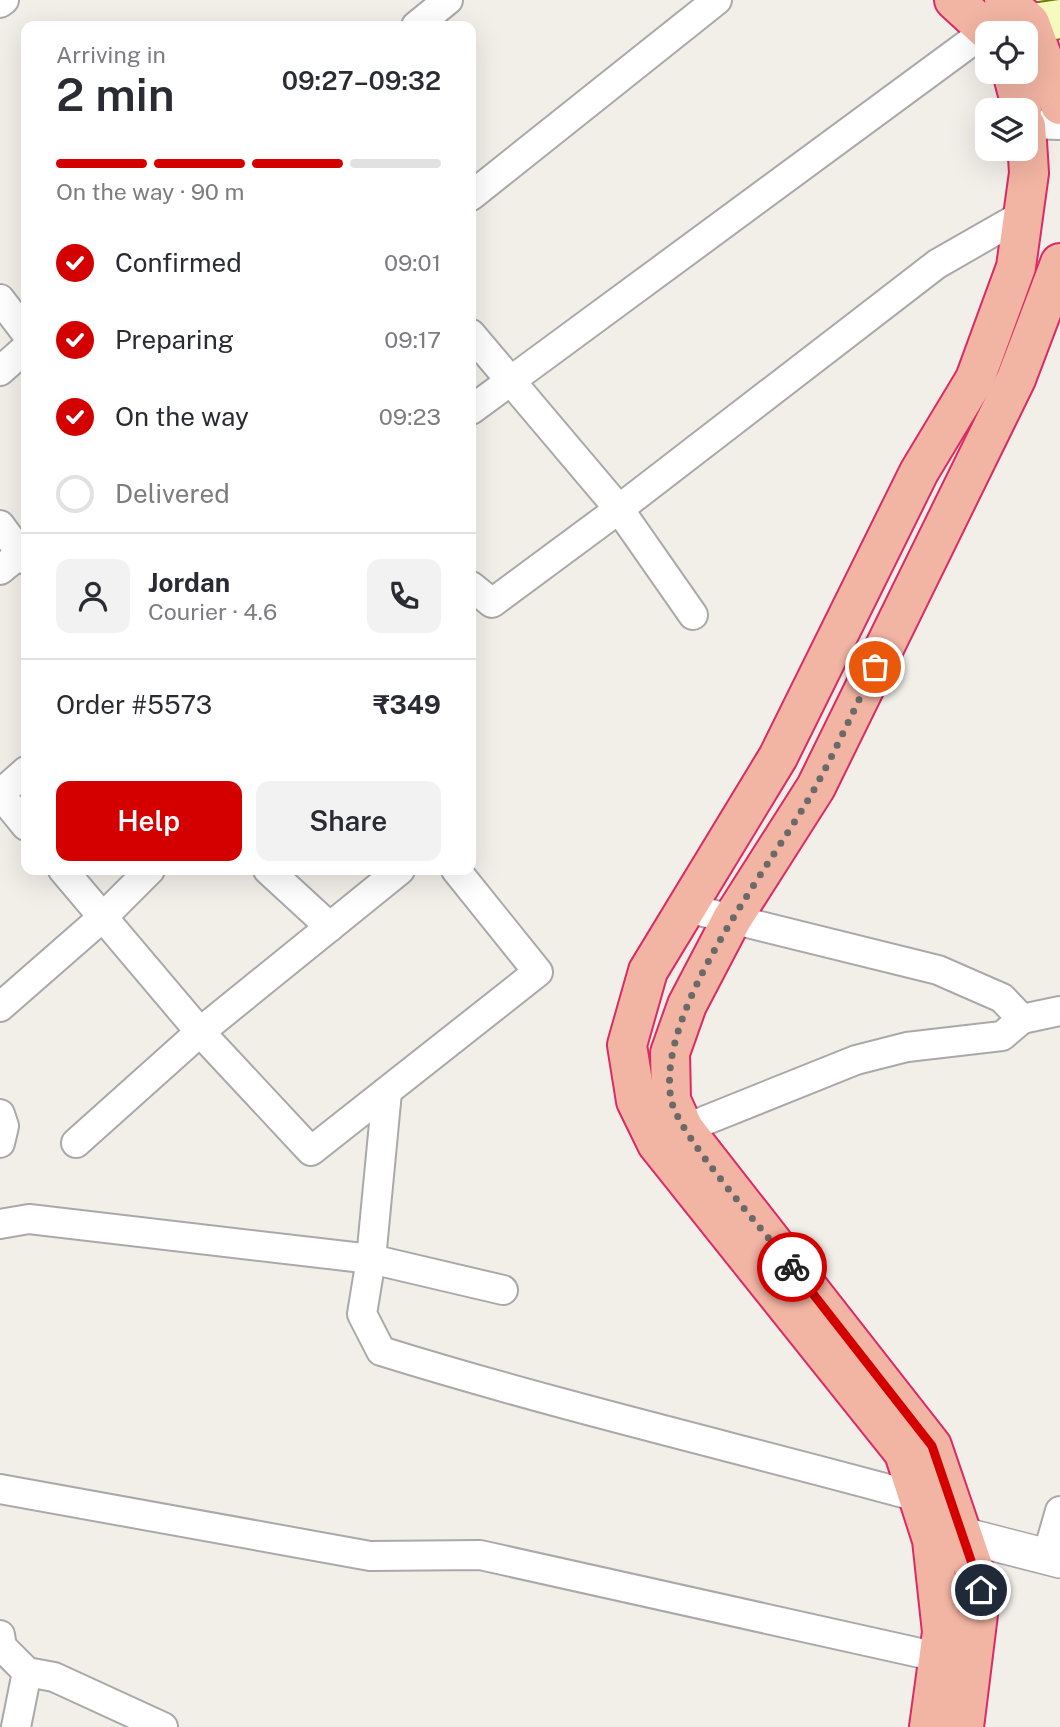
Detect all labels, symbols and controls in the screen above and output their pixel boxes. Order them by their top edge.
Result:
map controls [975,21,1038,161]
button: locate [975,21,1038,84]
text: Arriving in [56,41,166,68]
text: 09:27–09:32 [282,65,441,96]
text: 2 min [56,67,175,121]
button: layers [975,98,1038,161]
text: On the way · 90 m [56,178,244,205]
icon: check [56,244,94,282]
text: Confirmed [115,247,242,278]
text: 09:01 [384,249,441,276]
icon: check [56,321,94,359]
text: Preparing [115,324,234,355]
text: 09:17 [384,326,441,353]
icon: check [56,398,94,436]
text: On the way [115,401,249,432]
text: 09:23 [379,403,441,430]
text: Delivered [115,478,230,509]
button: person [56,559,130,633]
button: phone [367,559,441,633]
text: Jordan [148,567,230,598]
text: Courier · 4.6 [148,598,277,625]
pin [845,637,905,697]
icon: bag [856,648,894,686]
text: Order #5573 [56,689,212,720]
text: ₹349 [373,689,441,720]
button: Help [56,781,242,861]
button: Share [256,781,441,861]
courier [757,1232,827,1302]
icon: bike [773,1248,811,1286]
pin [951,1560,1011,1620]
icon: home [962,1571,1000,1609]

